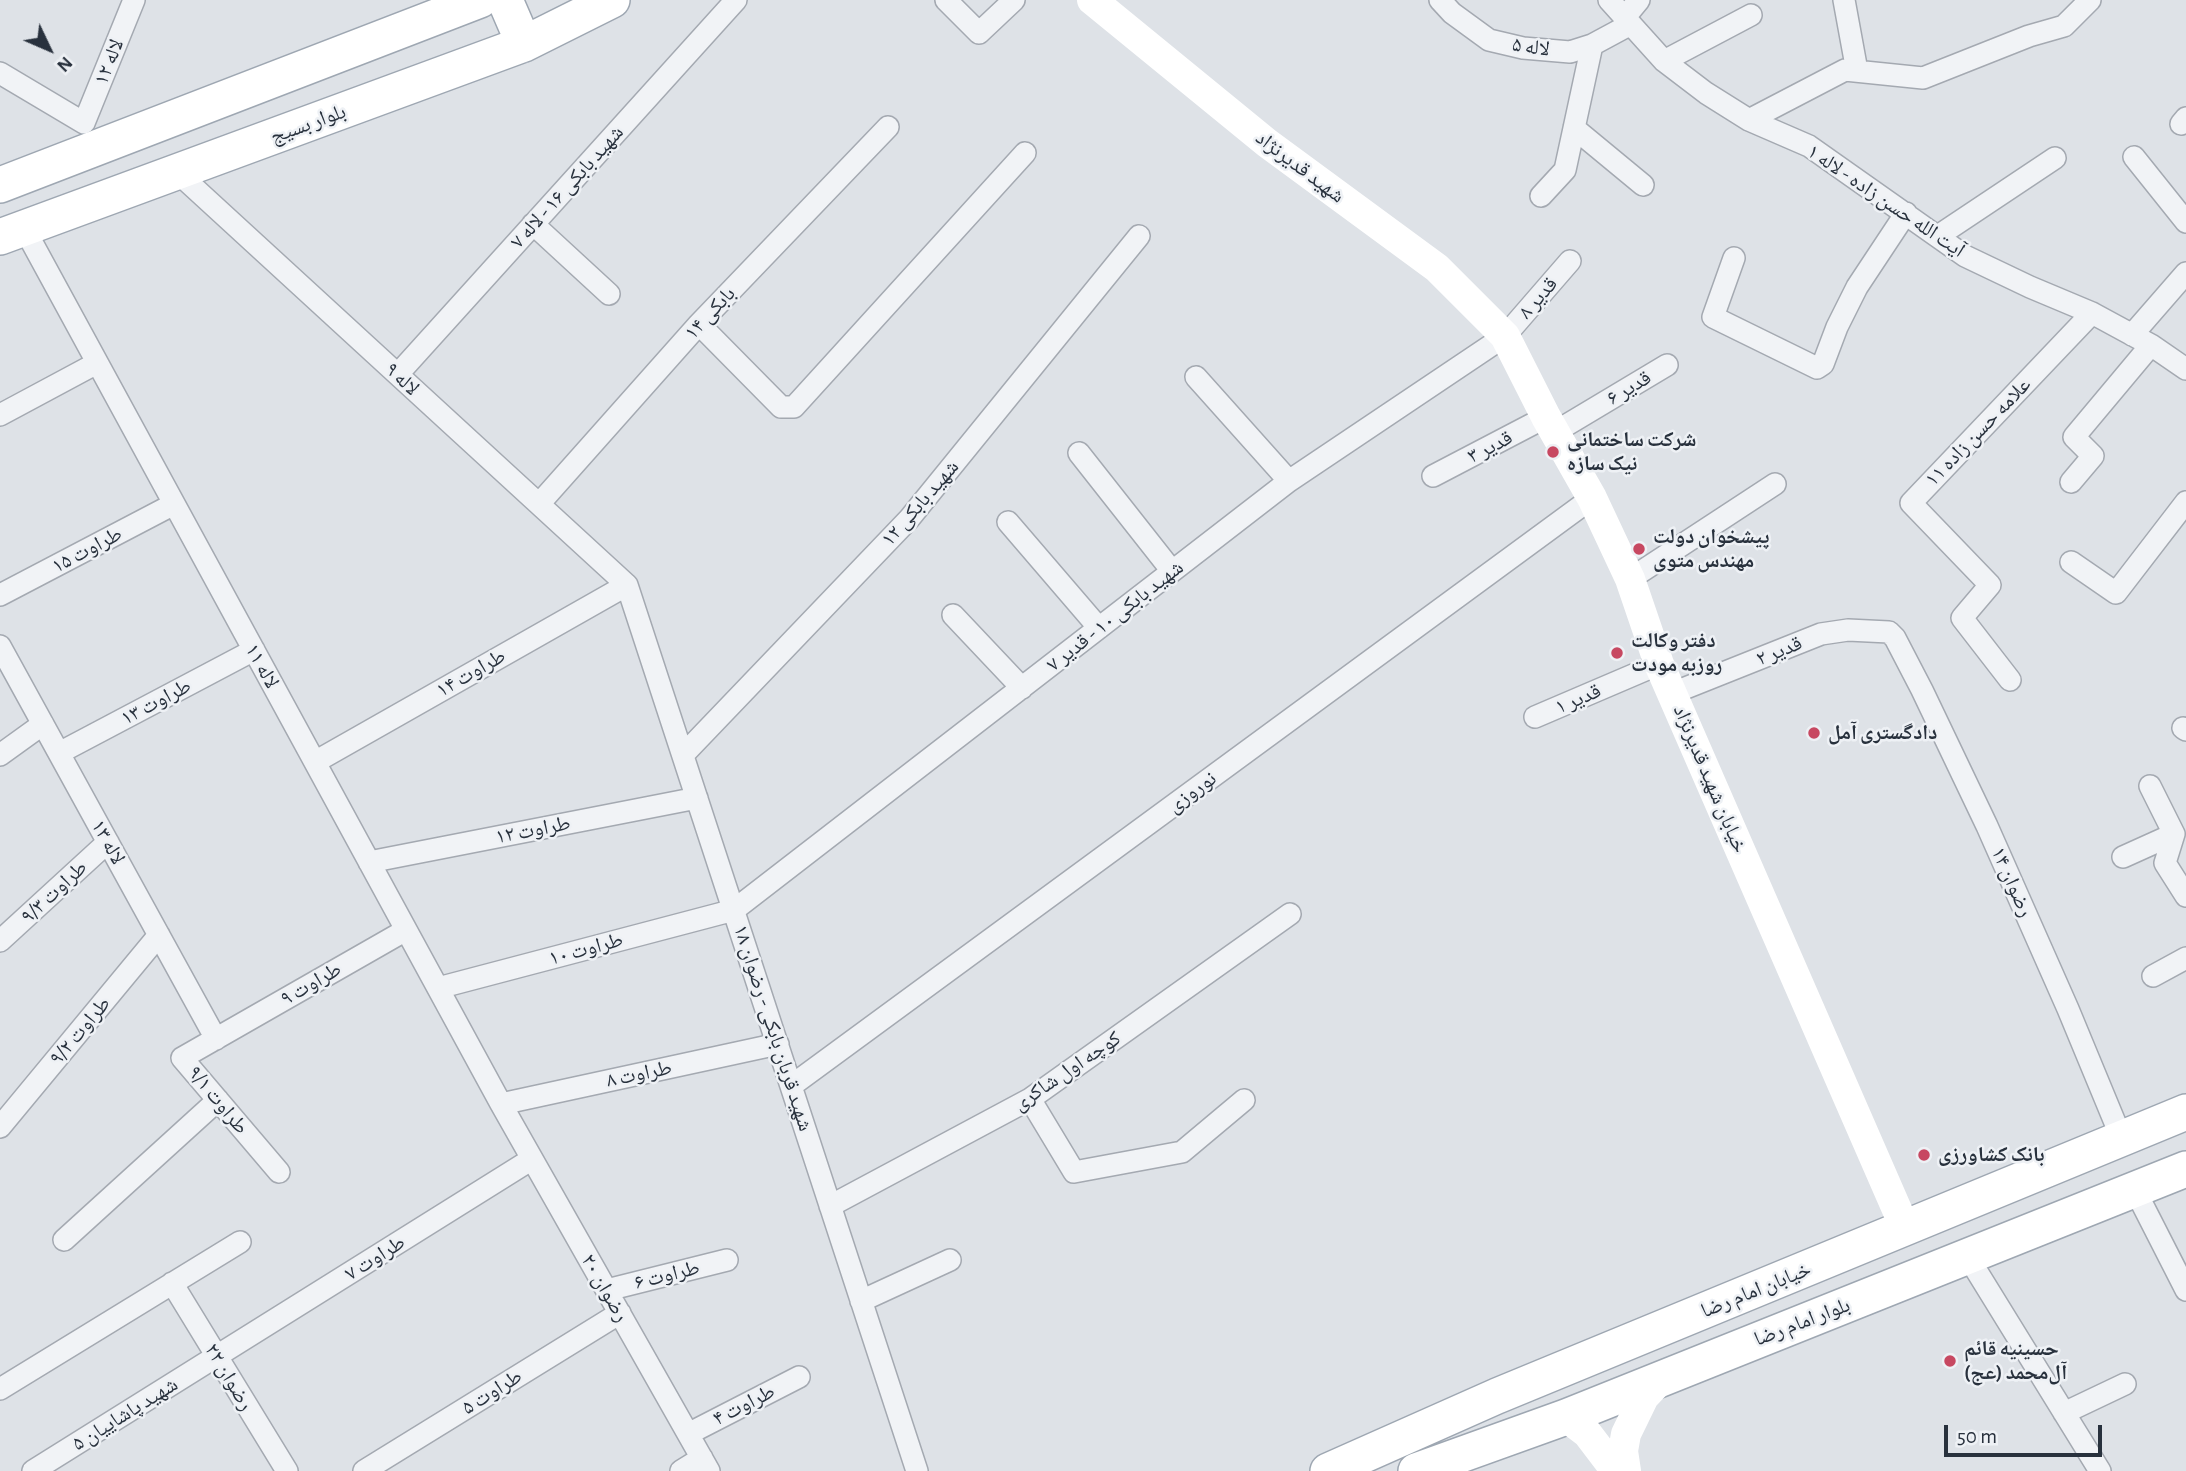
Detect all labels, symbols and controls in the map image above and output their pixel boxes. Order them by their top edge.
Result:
north arrow [14,14,84,84]
street label: لاله ۵ [1511,32,1551,62]
street label: لاله ۱۲ [88,35,130,89]
text: N [53,53,76,75]
street label: بلوار بسیج [267,99,349,149]
street label: شهید بابکی ۱۶ - لاله ۷ [505,120,629,254]
street label: شهید قدیرنژاد [1250,125,1350,209]
street label: آیت الله حسن زاده - لاله ۱ [1802,139,1970,263]
street label: قدیر ۸ [1513,272,1563,324]
street label: بابکی ۱۴ [679,281,741,345]
street label: لاله ۹ [380,357,424,401]
street label: قدیر ۶ [1602,365,1656,411]
street label: علامه حسن زاده ۱۱ [1920,372,2036,492]
street label: قدیر ۳ [1463,425,1517,469]
place label: شرکت ساختمانی نیک سازه [1567,427,1697,477]
marker: شرکت ساختمانی نیک سازه [1545,444,1561,460]
street label: شهید بابکی ۱۲ [876,455,964,551]
street label: طراوت ۱۵ [48,521,126,579]
place label: پیشخوان دولت مهندس متوی [1653,524,1770,574]
marker: پیشخوان دولت مهندس متوی [1631,541,1647,557]
street label: شهید بابکی ۱۰ - قدیر ۷ [1042,555,1188,677]
place label: دفتر وکالت روزبه مودت [1631,628,1722,678]
street label: قدیر ۲ [1752,630,1806,672]
street label: لاله ۱۱ [240,639,284,693]
street label: طراوت ۱۴ [432,643,510,703]
marker: دفتر وکالت روزبه مودت [1609,645,1625,661]
street label: طراوت ۱۳ [117,673,195,731]
street label: قدیر ۱ [1551,678,1605,720]
street label: خيابان شهيد قديرنژاد [1667,701,1753,857]
place label: دادگستری آمل [1828,720,1937,746]
marker: دادگستری آمل [1806,725,1822,741]
street label: نوروزی [1162,766,1222,818]
street label: طراوت ۱۲ [493,810,573,850]
street label: لاله ۱۳ [86,815,130,869]
street label: رضوان ۱۴ [1985,843,2039,921]
street label: طراوت ۹/۳ [16,855,92,929]
street label: شهید قربان بابکی - رضوان ۱۸ [728,922,818,1134]
street label: طراوت ۱۰ [546,927,626,971]
street label: طراوت ۹ [276,957,346,1011]
street label: طراوت ۹/۲ [44,992,116,1070]
street label: کوچه اول شاکری [1008,1026,1126,1116]
street label: طراوت ۸ [604,1055,674,1093]
street label: طراوت ۹/۱ [182,1061,254,1139]
place label: بانک کشاورزی [1938,1142,2045,1168]
marker: بانک کشاورزی [1916,1147,1932,1163]
street label: طراوت ۷ [340,1230,410,1286]
street label: رضوان ۲۰ [576,1250,634,1326]
street label: طراوت ۶ [632,1255,702,1295]
street label: خیابان امام رضا [1697,1256,1815,1324]
street label: بلوار امام رضا [1750,1292,1854,1352]
place label: حسینیه قائم آل‌محمد (عج) [1964,1336,2067,1386]
street label: رضوان ۲۲ [199,1339,259,1415]
marker: حسینیه قائم آل‌محمد (عج) [1942,1353,1958,1369]
street label: طراوت ۵ [457,1364,527,1420]
street label: شهید پاشاییان ۵ [68,1372,182,1456]
street label: طراوت ۴ [709,1379,779,1431]
scale bar [1948,1412,2106,1456]
text: 50 m [1957,1426,1997,1447]

